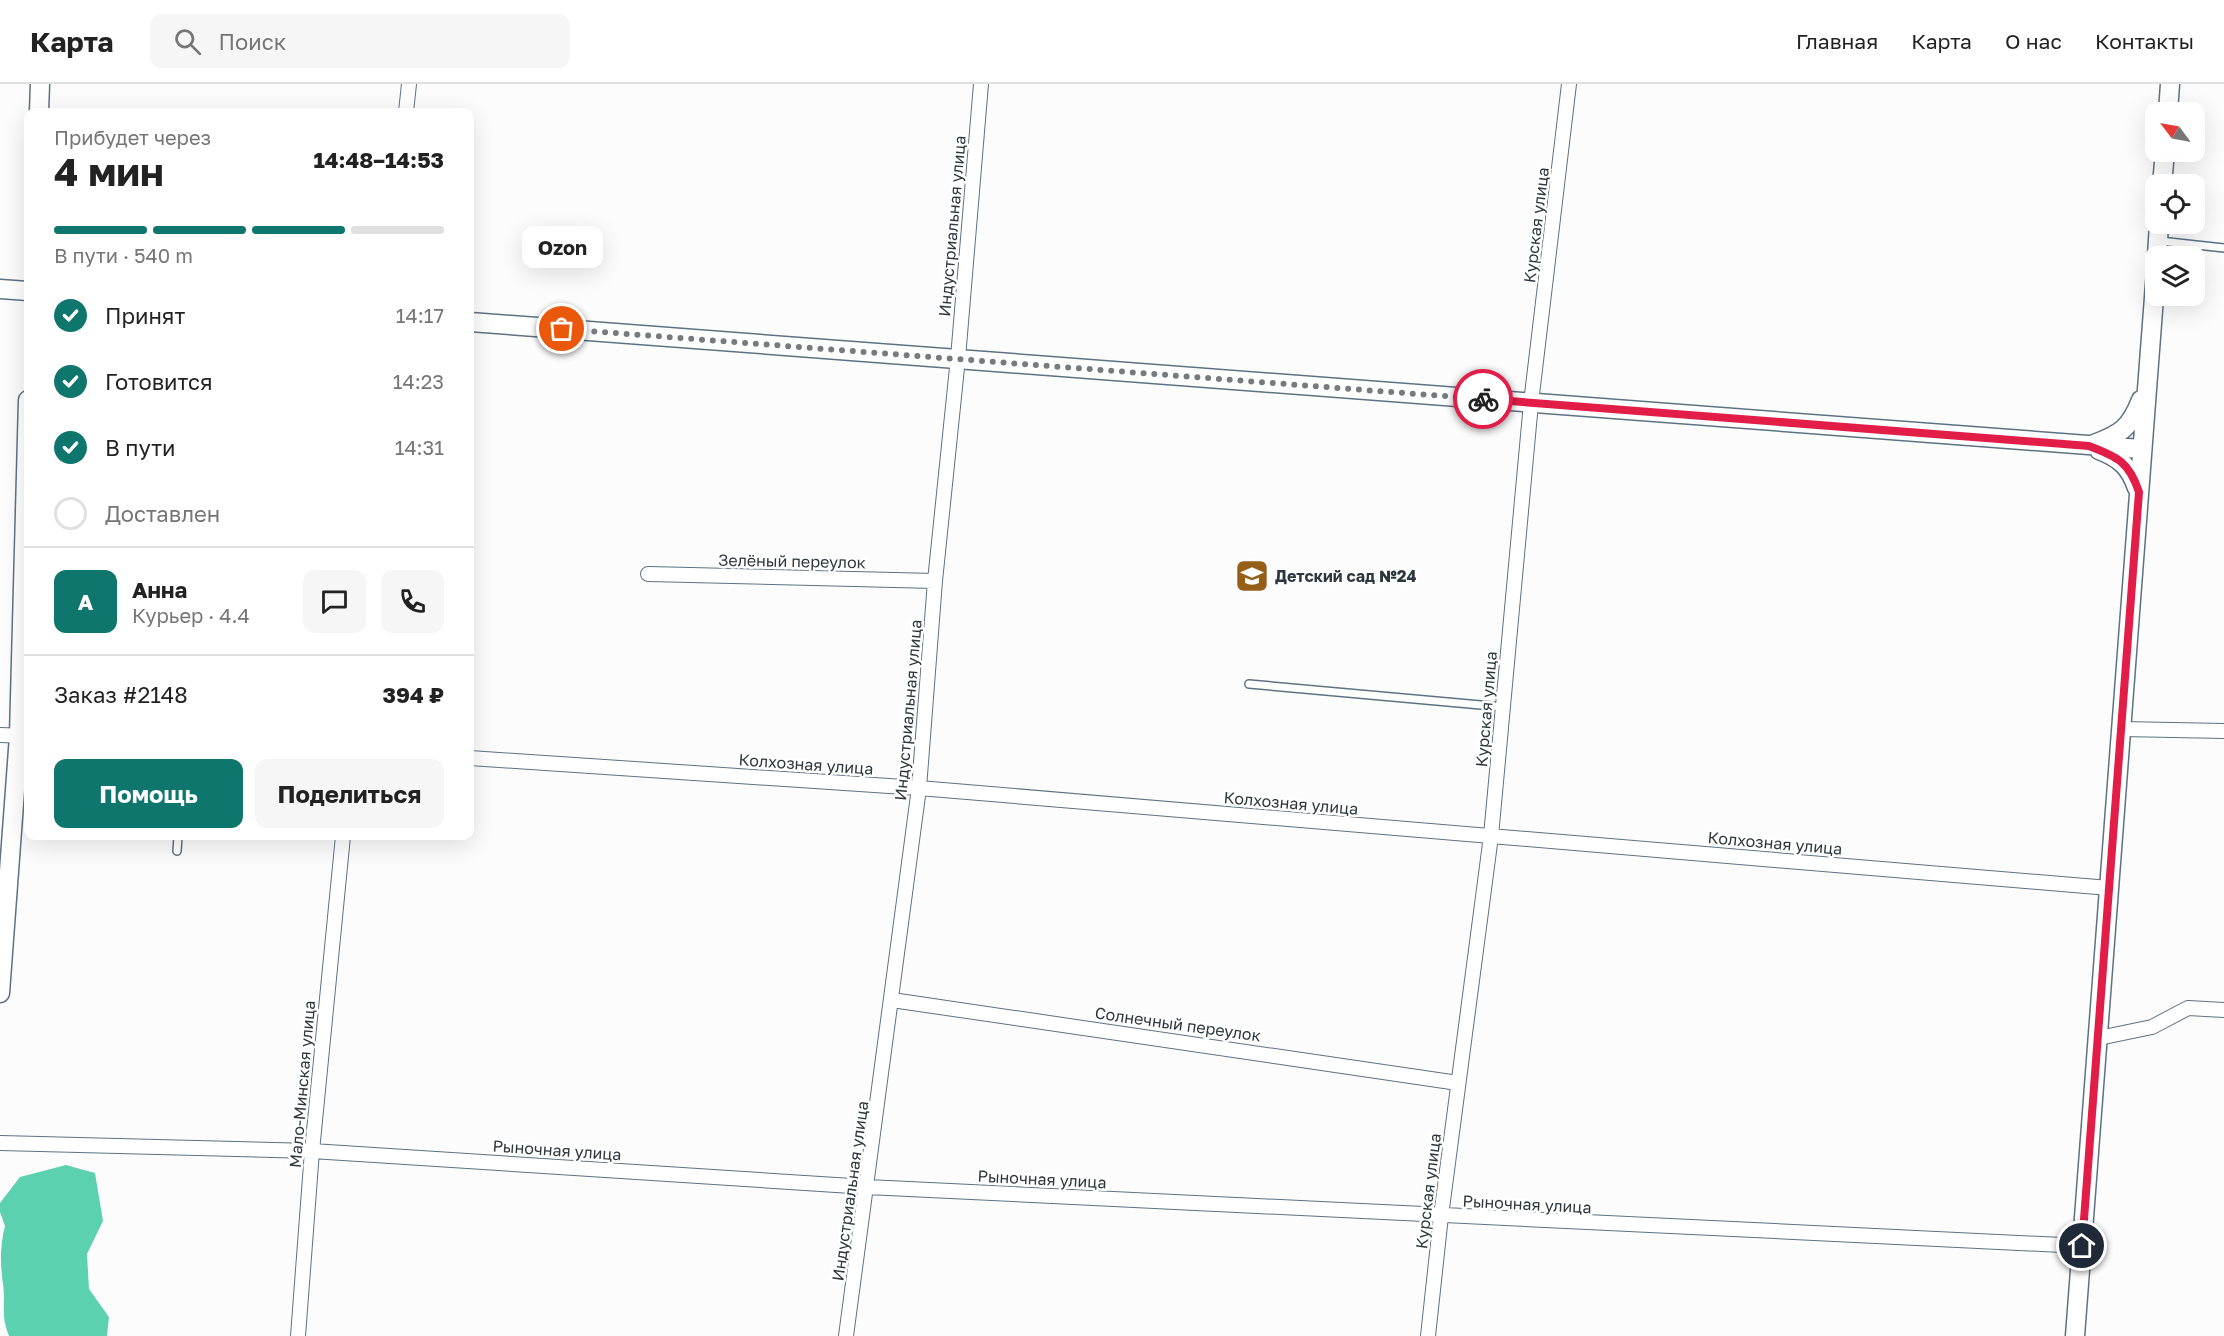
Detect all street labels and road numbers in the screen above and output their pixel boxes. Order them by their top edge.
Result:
street label: Индустриальная улица [934,135,970,317]
street label: Курская улица [1519,166,1553,284]
street label: Зелёный переулок [718,550,866,572]
street label: Индустриальная улица [890,619,926,801]
street label: Курская улица [1471,650,1501,768]
street label: Колхозная улица [738,749,874,779]
street label: Колхозная улица [1223,787,1359,819]
street label: Колхозная улица [1707,827,1843,859]
street label: Мало-Минская улица [285,999,319,1169]
street label: Солнечный переулок [1094,1002,1262,1046]
street label: Индустриальная улица [827,1100,873,1282]
street label: Курская улица [1411,1132,1445,1250]
street label: Рыночная улица [492,1136,622,1164]
street label: Рыночная улица [977,1166,1107,1192]
street label: Рыночная улица [1462,1191,1592,1217]

